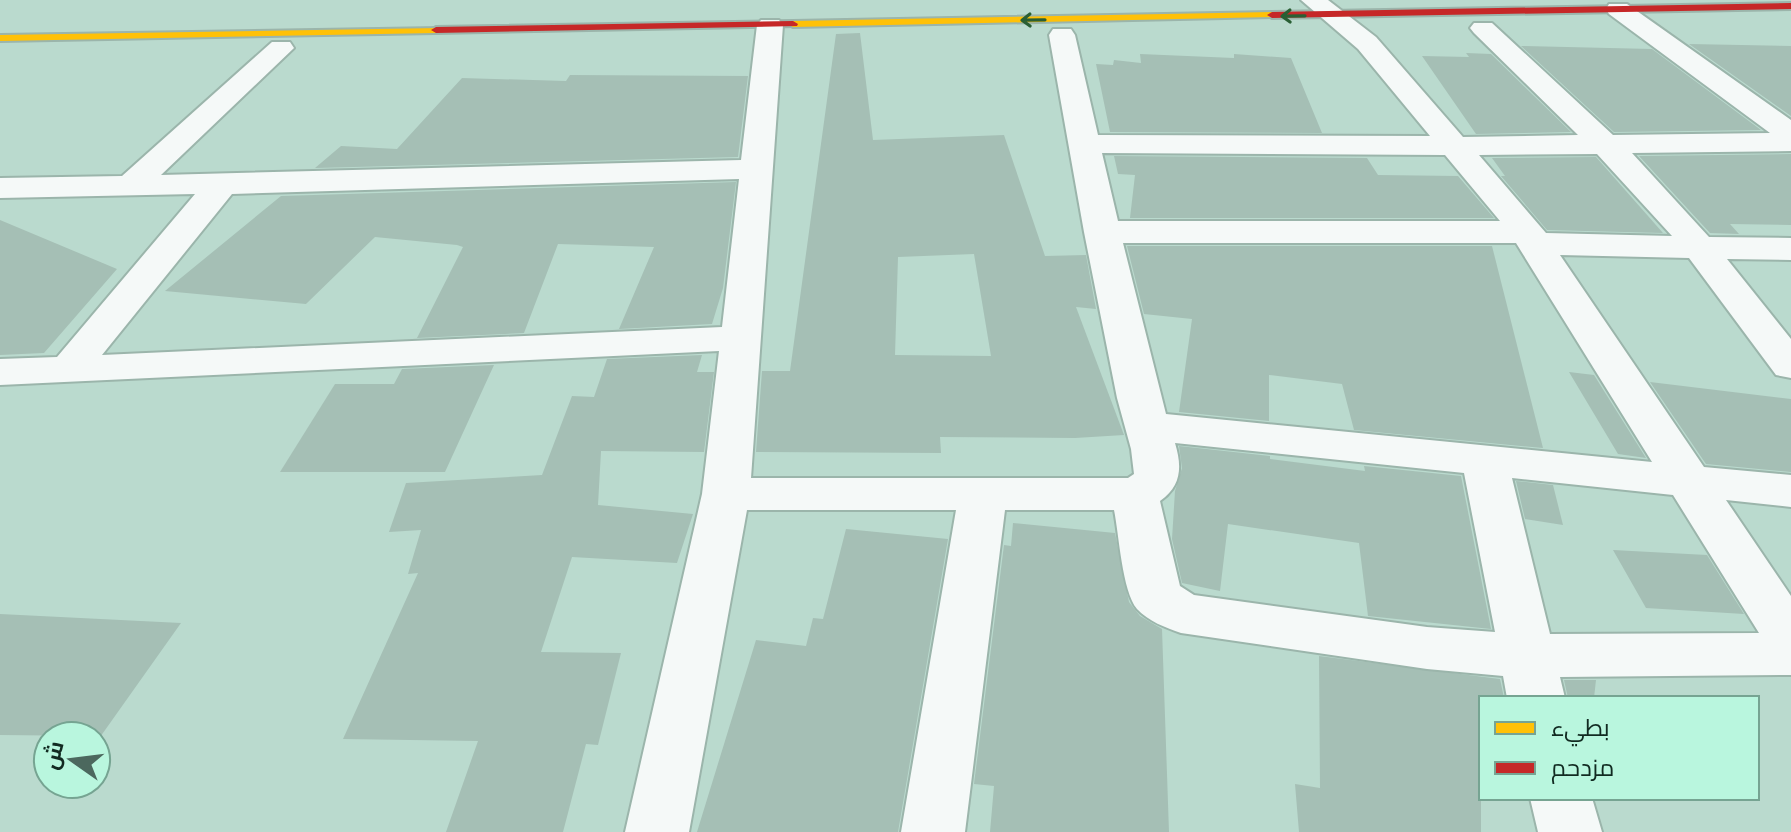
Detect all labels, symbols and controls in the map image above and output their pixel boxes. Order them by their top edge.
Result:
one-way arrow [1280,8,1307,24]
one-way arrow [1020,13,1047,28]
legend [1479,696,1759,800]
text: بطيء [1551,714,1610,747]
north arrow [32,720,112,800]
text: ش [38,739,70,772]
text: مزدحم [1551,754,1614,784]

